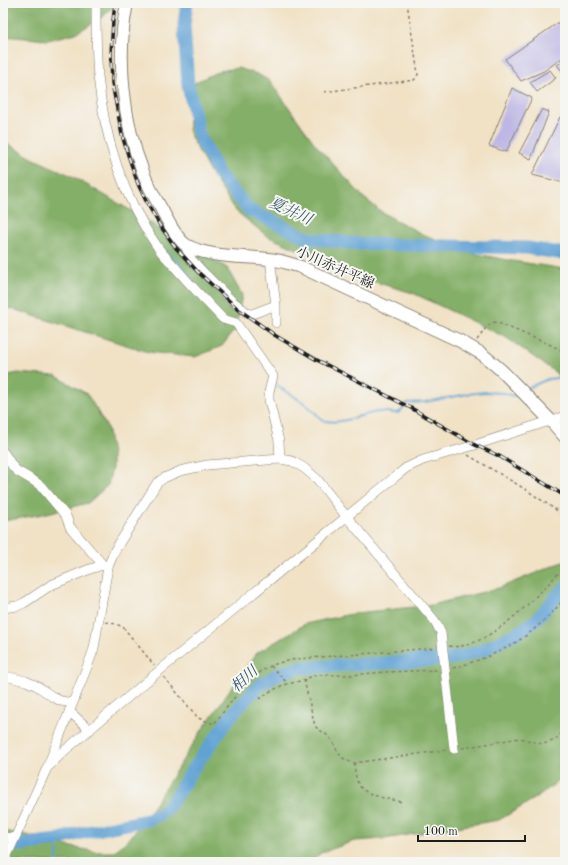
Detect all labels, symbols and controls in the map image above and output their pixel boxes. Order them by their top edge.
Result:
water label: 夏井川 [266,194,316,229]
street label: 小川赤井平線 [294,244,377,291]
water label: 相川 [227,662,263,696]
scale bar [418,817,525,843]
text: 100 m [424,826,458,838]

